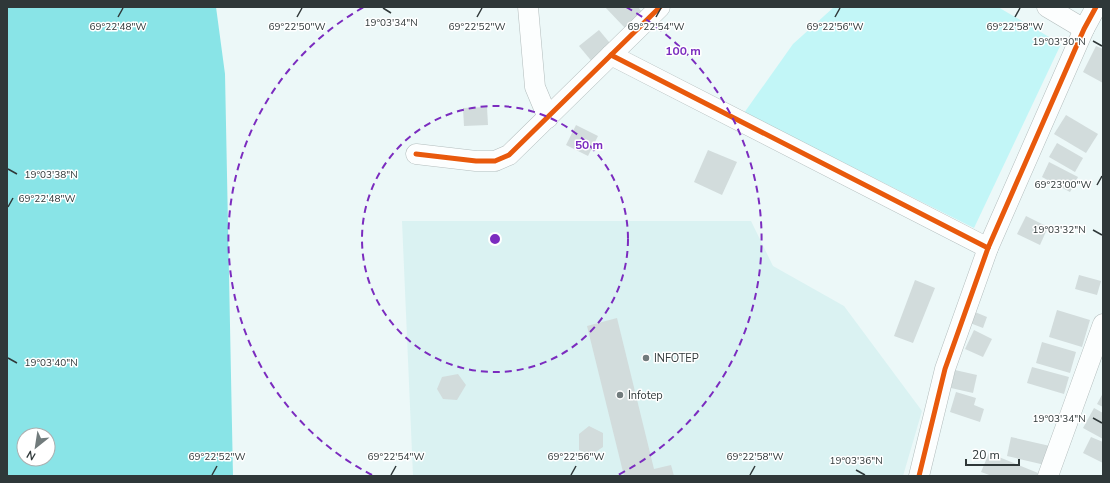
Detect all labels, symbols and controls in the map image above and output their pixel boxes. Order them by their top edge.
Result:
text: 19°03'34"N [364,16,418,30]
text: 69°22'48"W [90,20,146,34]
text: 69°22'50"W [269,20,325,34]
text: 69°22'52"W [449,20,505,34]
text: 69°22'54"W [628,20,684,34]
text: 69°22'56"W [807,20,863,34]
text: 69°22'58"W [987,20,1043,34]
text: 19°03'30"N [1032,35,1086,49]
text: 100 m [665,43,701,59]
text: 50 m [575,137,603,153]
text: 19°03'38"N [24,168,78,182]
text: 69°23'00"W [1035,178,1091,192]
text: 69°22'48"W [19,192,75,206]
text: 19°03'32"N [1032,223,1086,237]
centre of rings [488,232,502,246]
place label: INFOTEP [654,351,699,366]
marker: INFOTEP [641,353,651,363]
text: 19°03'40"N [24,356,78,370]
place label: Infotep [628,388,663,403]
marker: Infotep [615,390,625,400]
text: 19°03'34"N [1032,412,1086,426]
north arrow [16,427,56,467]
scale bar [966,441,1019,467]
text: N [24,447,39,464]
text: 20 m [972,447,1000,463]
text: 69°22'52"W [189,450,245,464]
text: 69°22'54"W [368,450,424,464]
text: 69°22'56"W [548,450,604,464]
text: 69°22'58"W [727,450,783,464]
text: 19°03'36"N [829,454,883,468]

